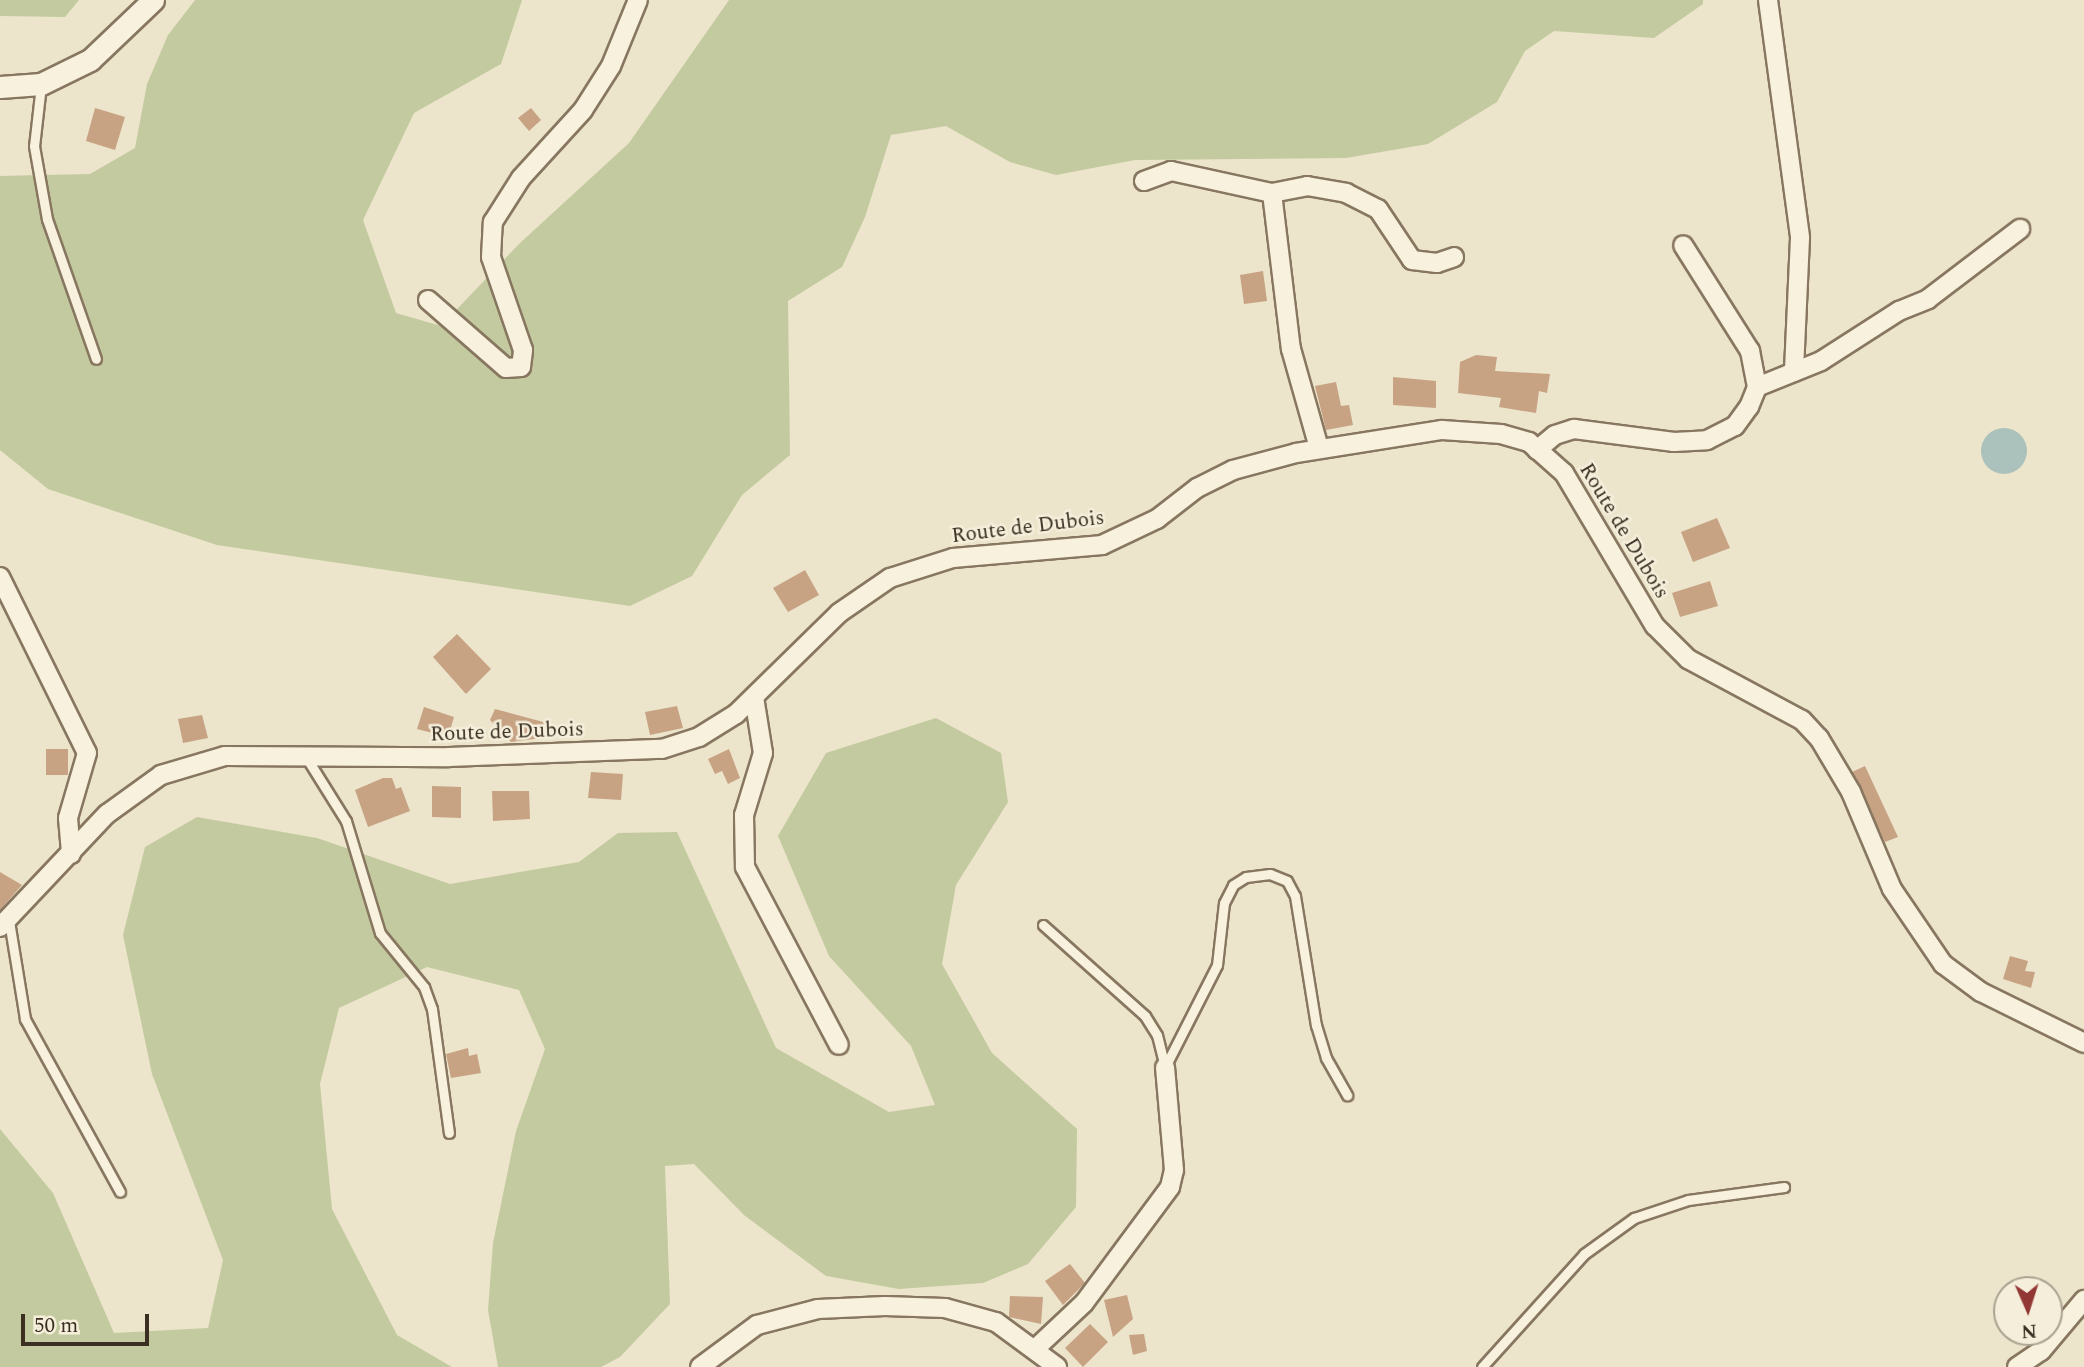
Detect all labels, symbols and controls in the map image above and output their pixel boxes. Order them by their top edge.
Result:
street label: Route de Dubois [1574,459,1674,603]
street label: Route de Dubois [950,505,1106,549]
street label: Route de Dubois [430,717,584,747]
north arrow [1993,1276,2063,1346]
scale bar [24,1300,152,1344]
text: 50 m [34,1310,78,1342]
text: N [2021,1316,2038,1345]

